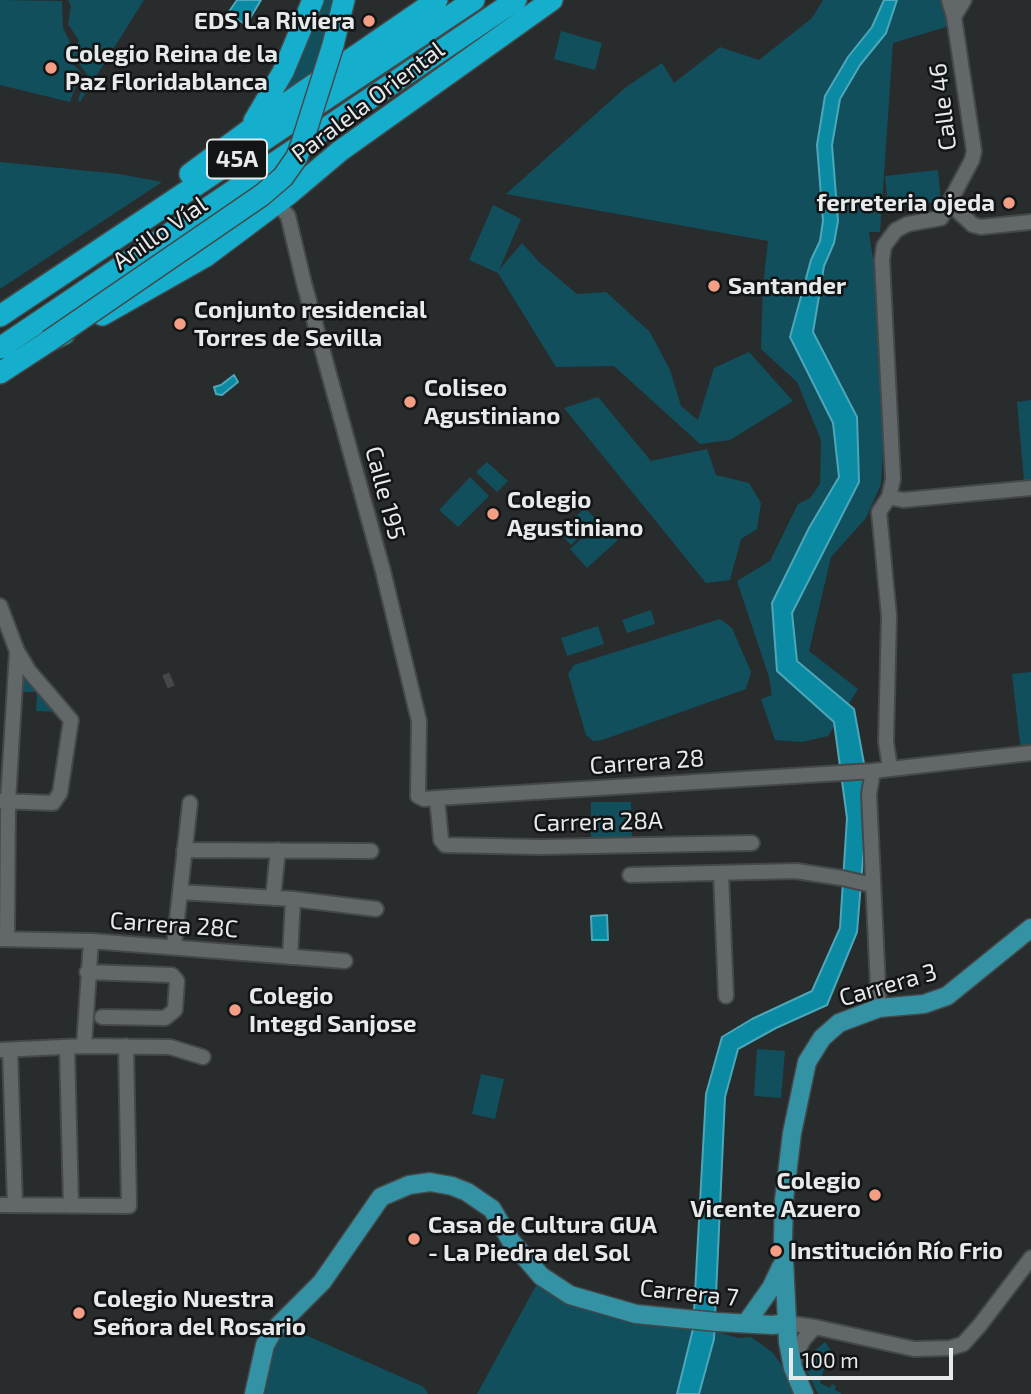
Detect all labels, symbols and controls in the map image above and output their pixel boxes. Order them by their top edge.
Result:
place label: EDS La Riviera [194,7,355,35]
marker: EDS La Riviera [361,13,377,29]
street label: Paralela Oriental [286,35,450,169]
place label: Colegio Reina de la Paz Floridablanca [65,40,278,96]
marker: Colegio Reina de la Paz Floridablanca [43,60,59,76]
street label: Calle 46 [923,62,963,152]
road number: 45A [207,140,267,178]
place label: ferreteria ojeda [817,189,995,217]
street label: Anillo Víal [107,190,213,276]
marker: ferreteria ojeda [1001,195,1017,211]
place label: Santander [728,272,846,300]
marker: Santander [706,278,722,294]
place label: Conjunto residencial Torres de Sevilla [194,296,427,352]
marker: Conjunto residencial Torres de Sevilla [172,316,188,332]
place label: Coliseo Agustiniano [424,374,560,430]
marker: Coliseo Agustiniano [402,394,418,410]
street label: Calle 195 [359,443,411,543]
place label: Colegio Agustiniano [507,486,643,542]
marker: Colegio Agustiniano [485,506,501,522]
street label: Carrera 28 [589,744,705,780]
street label: Carrera 28A [533,806,663,838]
street label: Carrera 28C [109,906,239,944]
street label: Carrera 3 [836,957,940,1013]
place label: Colegio Integd Sanjose [249,982,416,1038]
marker: Colegio Integd Sanjose [227,1002,243,1018]
place label: Colegio Vicente Azuero [690,1167,861,1223]
marker: Colegio Vicente Azuero [867,1187,883,1203]
place label: Casa de Cultura GUA - La Piedra del Sol [428,1211,657,1267]
marker: Casa de Cultura GUA - La Piedra del Sol [406,1231,422,1247]
place label: Institución Río Frio [790,1237,1003,1265]
marker: Institución Río Frio [768,1243,784,1259]
street label: Carrera 7 [638,1273,740,1313]
place label: Colegio Nuestra Señora del Rosario [93,1285,306,1341]
marker: Colegio Nuestra Señora del Rosario [71,1305,87,1321]
scale bar [793,1334,958,1378]
text: 100 m [802,1347,859,1372]

